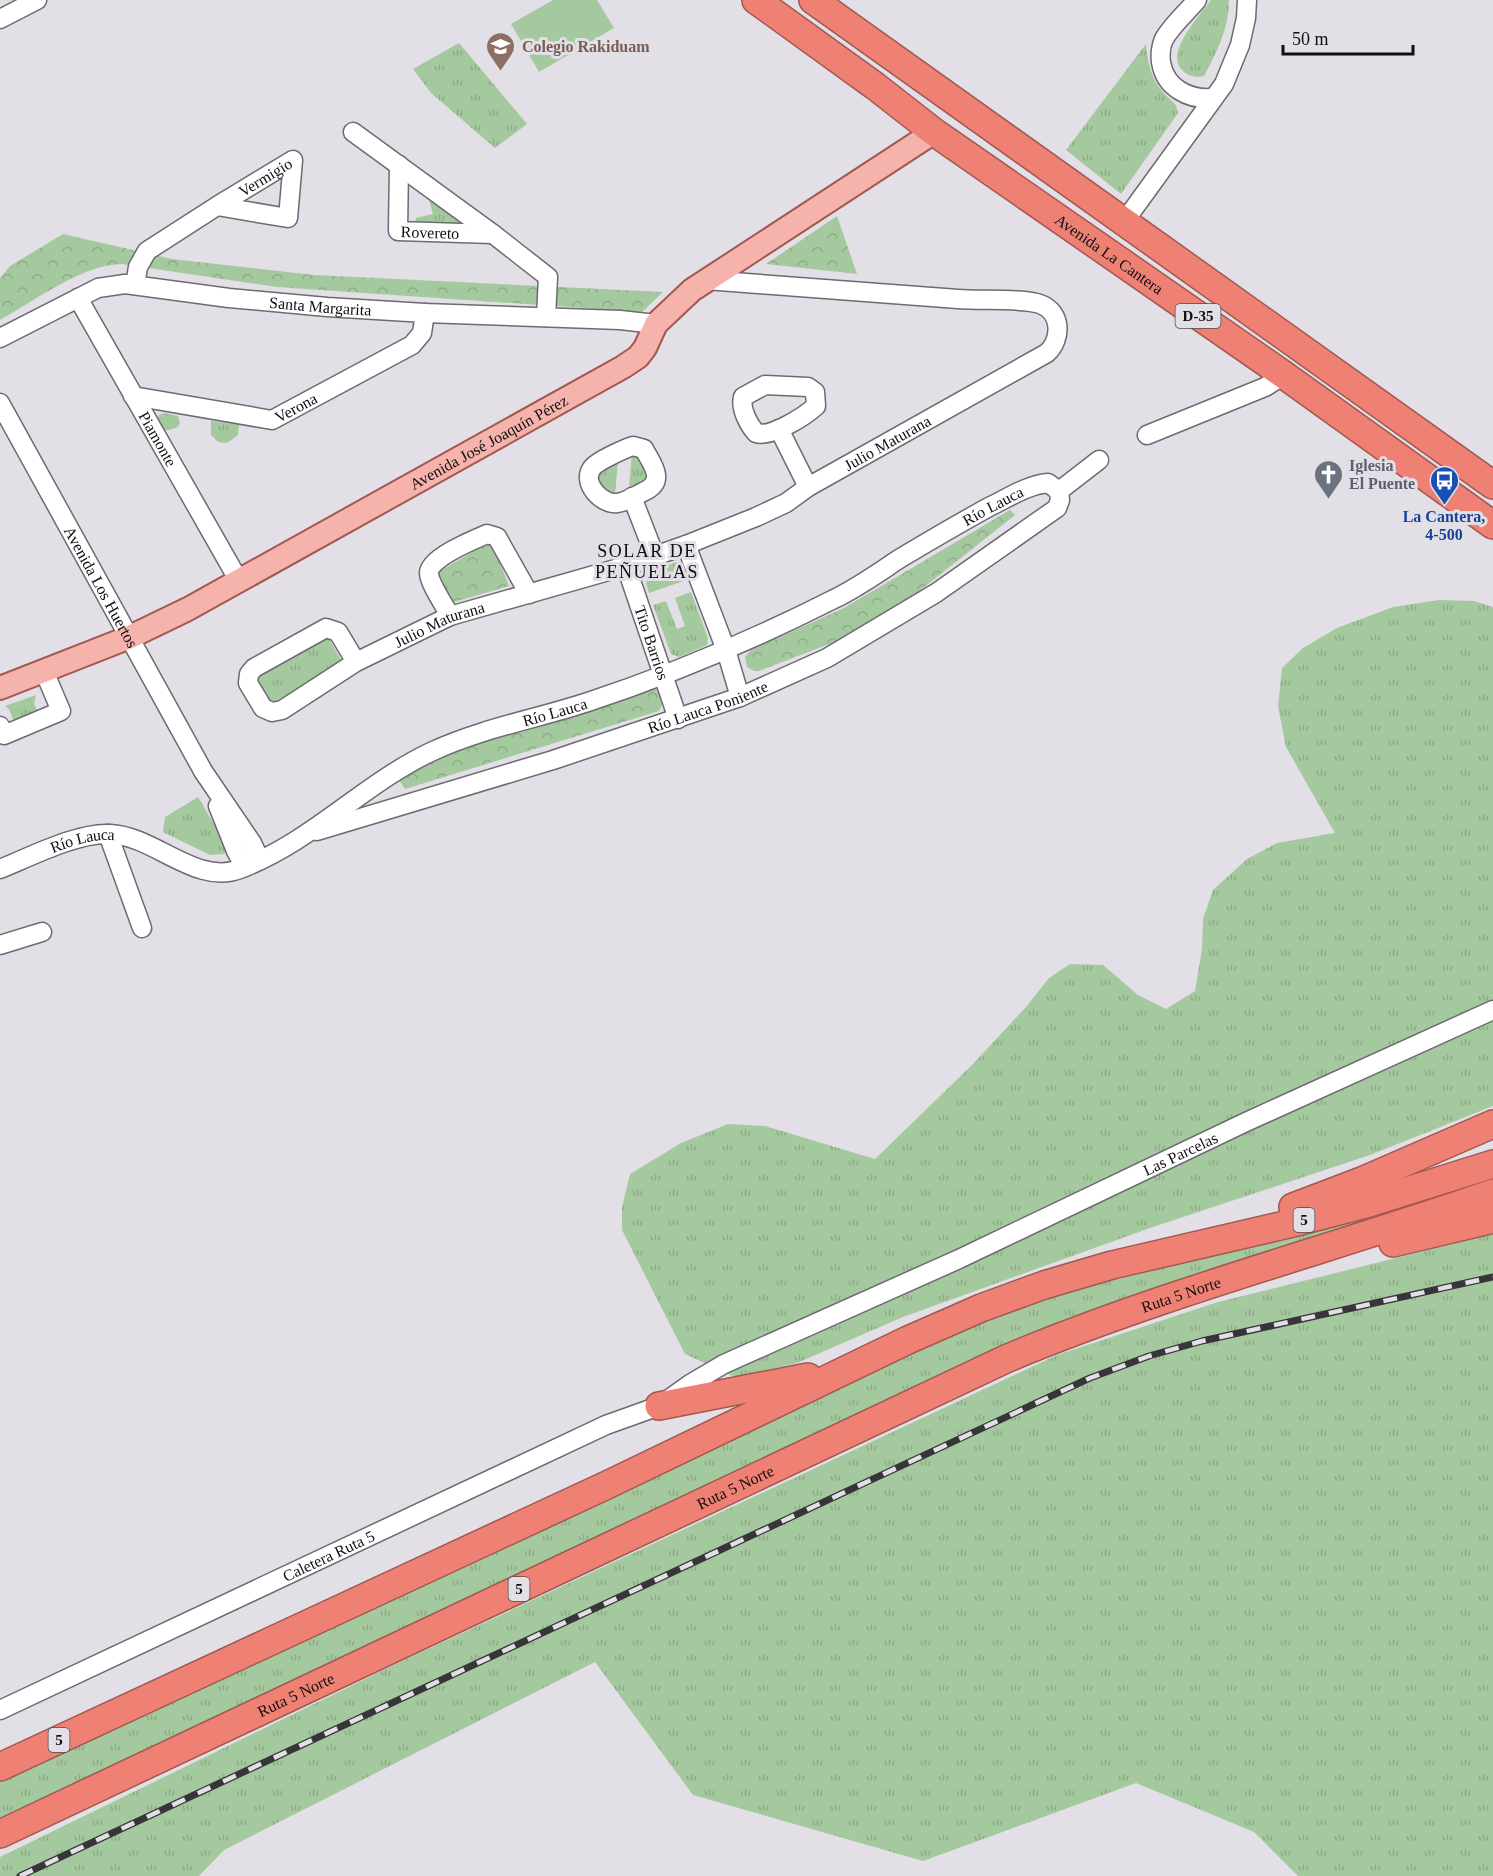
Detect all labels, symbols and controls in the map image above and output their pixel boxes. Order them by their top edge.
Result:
scale bar [1283,18,1414,56]
text: 50 m [1292,29,1329,49]
school or university icon: Colegio Rakiduam [485,30,517,72]
place label: Colegio Rakiduam [522,38,650,56]
street label: Vermigio [235,155,295,200]
street label: Avenida La Cantera [1052,211,1166,297]
street label: Rovereto [400,223,460,242]
street label: Santa Margarita [269,294,372,319]
road number: D-35 [1176,304,1220,328]
street label: Verona [272,390,320,426]
street label: Avenida José Joaquín Pérez [407,392,571,493]
street label: Piamonte [135,409,180,470]
street label: Julio Maturana [841,412,934,474]
place label: Iglesia El Puente [1349,457,1415,492]
church icon: Iglesia El Puente [1312,458,1344,500]
bus stop icon: La Cantera, 4-500 [1428,464,1460,506]
street label: Río Lauca [960,483,1026,529]
place label: La Cantera, 4-500 [1403,508,1485,543]
street label: Avenida Los Huertos [61,524,141,651]
district label: SOLAR DE PEÑUELAS [595,541,699,582]
street label: Julio Maturana [392,599,486,651]
street label: Tito Barrios [631,604,672,682]
street label: Río Lauca Poniente [646,678,770,736]
street label: Río Lauca [521,695,589,729]
street label: Río Lauca [48,826,115,856]
street label: Las Parcelas [1140,1129,1220,1179]
road number: 5 [1294,1208,1314,1232]
street label: Ruta 5 Norte [1139,1274,1223,1316]
street label: Ruta 5 Norte [694,1462,776,1513]
street label: Caletera Ruta 5 [280,1527,377,1585]
road number: 5 [508,1577,530,1601]
street label: Ruta 5 Norte [255,1669,337,1720]
road number: 5 [48,1728,70,1752]

